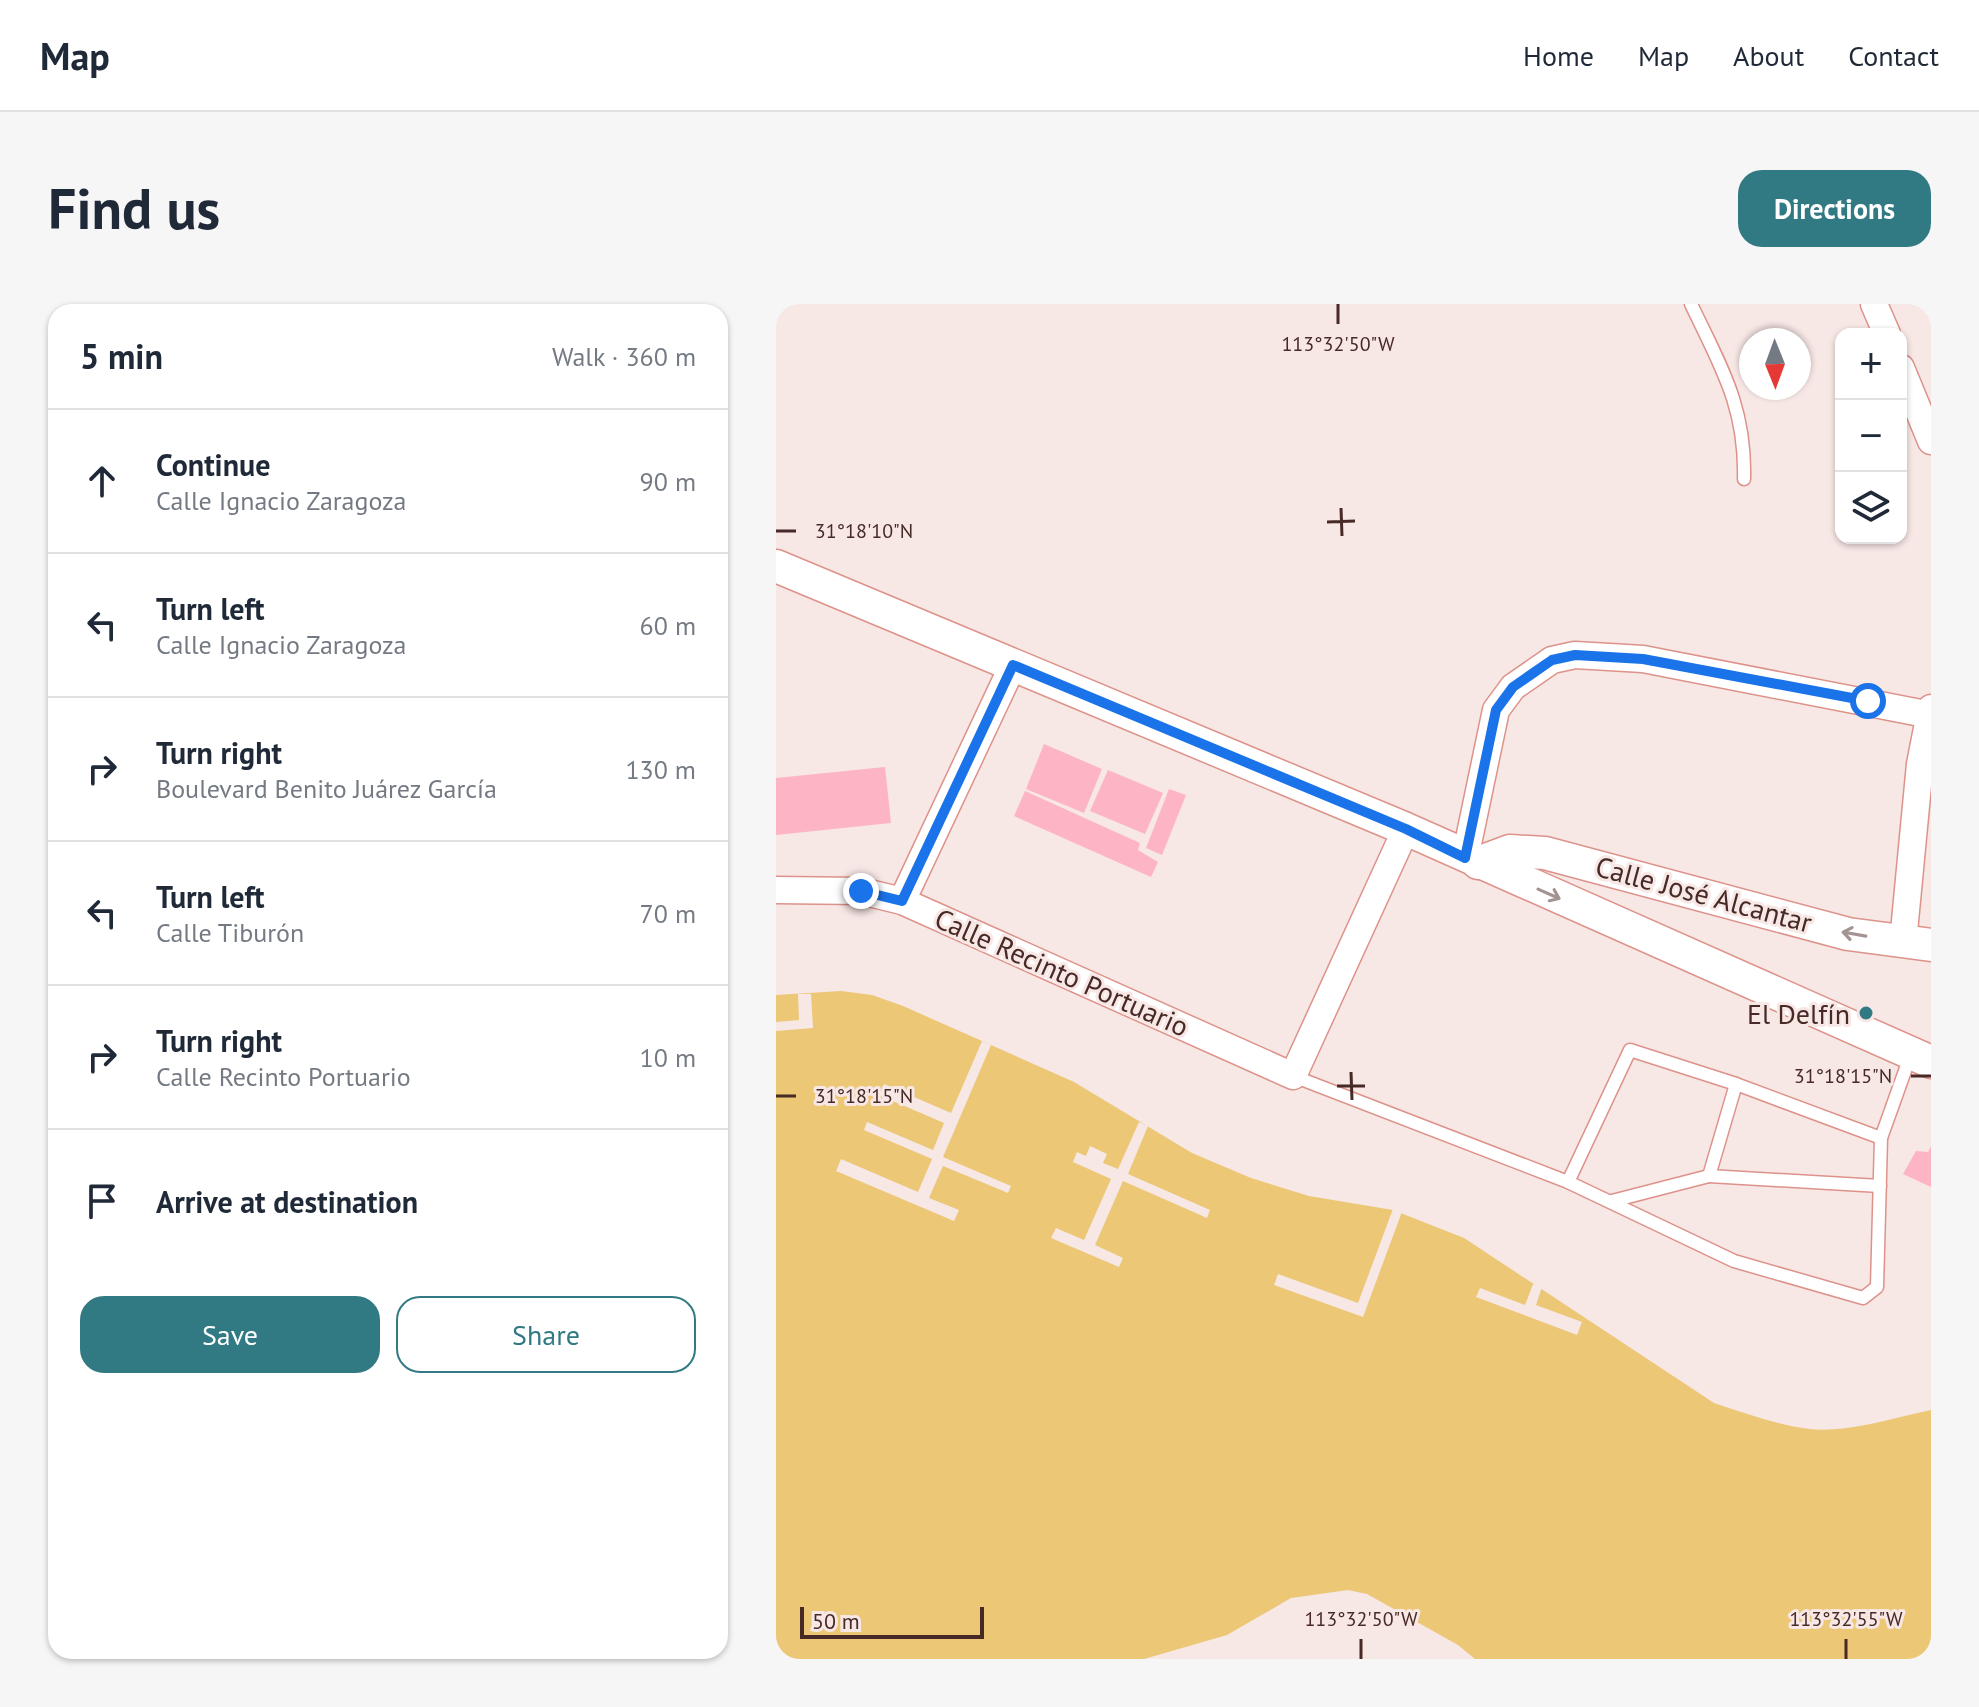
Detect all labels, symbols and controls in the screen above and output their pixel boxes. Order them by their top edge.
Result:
text: Map [40,31,110,80]
text: Home [1523,37,1594,74]
text: Map [1638,37,1689,74]
text: About [1733,37,1804,74]
text: Contact [1848,37,1939,74]
button: Directions [1738,170,1931,247]
text: Find us [48,172,220,244]
north arrow [1739,328,1811,400]
map controls [1835,328,1907,544]
button: + [1835,328,1907,400]
text: 113°32'50"W [1281,331,1395,357]
text: 5 min [80,334,163,378]
text: Walk · 360 m [552,340,696,373]
button: − [1835,400,1907,472]
text: Continue [156,445,270,484]
icon: ahead [80,459,124,503]
text: 90 m [640,465,696,498]
button: layers [1835,472,1907,544]
text: Calle Ignacio Zaragoza [156,484,407,517]
text: 31°18'10"N [815,518,913,544]
text: Turn left [156,589,264,628]
icon: left [80,603,124,647]
text: 60 m [640,609,696,642]
text: Calle Ignacio Zaragoza [156,628,407,661]
route start [1850,683,1886,719]
text: Turn right [156,733,282,772]
icon: right [80,747,124,791]
text: 130 m [625,753,696,786]
text: Boulevard Benito Juárez García [156,772,497,805]
street label: Calle José Alcantar [1592,847,1817,941]
route end [843,873,879,909]
text: Turn left [156,877,264,916]
one-way arrow [1537,887,1561,902]
icon: left [80,891,124,935]
text: 70 m [640,897,696,930]
street label: Calle Recinto Portuario [929,899,1195,1045]
text: Calle Tiburón [156,916,304,949]
one-way arrow [1842,925,1867,940]
place label: El Delfín [1747,995,1850,1032]
marker: El Delfín [1857,1004,1875,1022]
text: Turn right [156,1021,282,1060]
icon: right [80,1035,124,1079]
text: 10 m [640,1041,696,1074]
text: Calle Recinto Portuario [156,1060,411,1093]
text: 31°18'15"N [1794,1063,1892,1089]
text: 31°18'15"N [815,1083,913,1109]
icon: arrive [80,1179,124,1223]
text: Arrive at destination [156,1182,418,1221]
button: Save [80,1296,380,1373]
button: Share [396,1296,696,1373]
scale bar [800,1603,984,1639]
text: 113°32'50"W [1304,1606,1418,1632]
text: 113°32'55"W [1789,1606,1903,1632]
text: 50 m [812,1607,860,1635]

